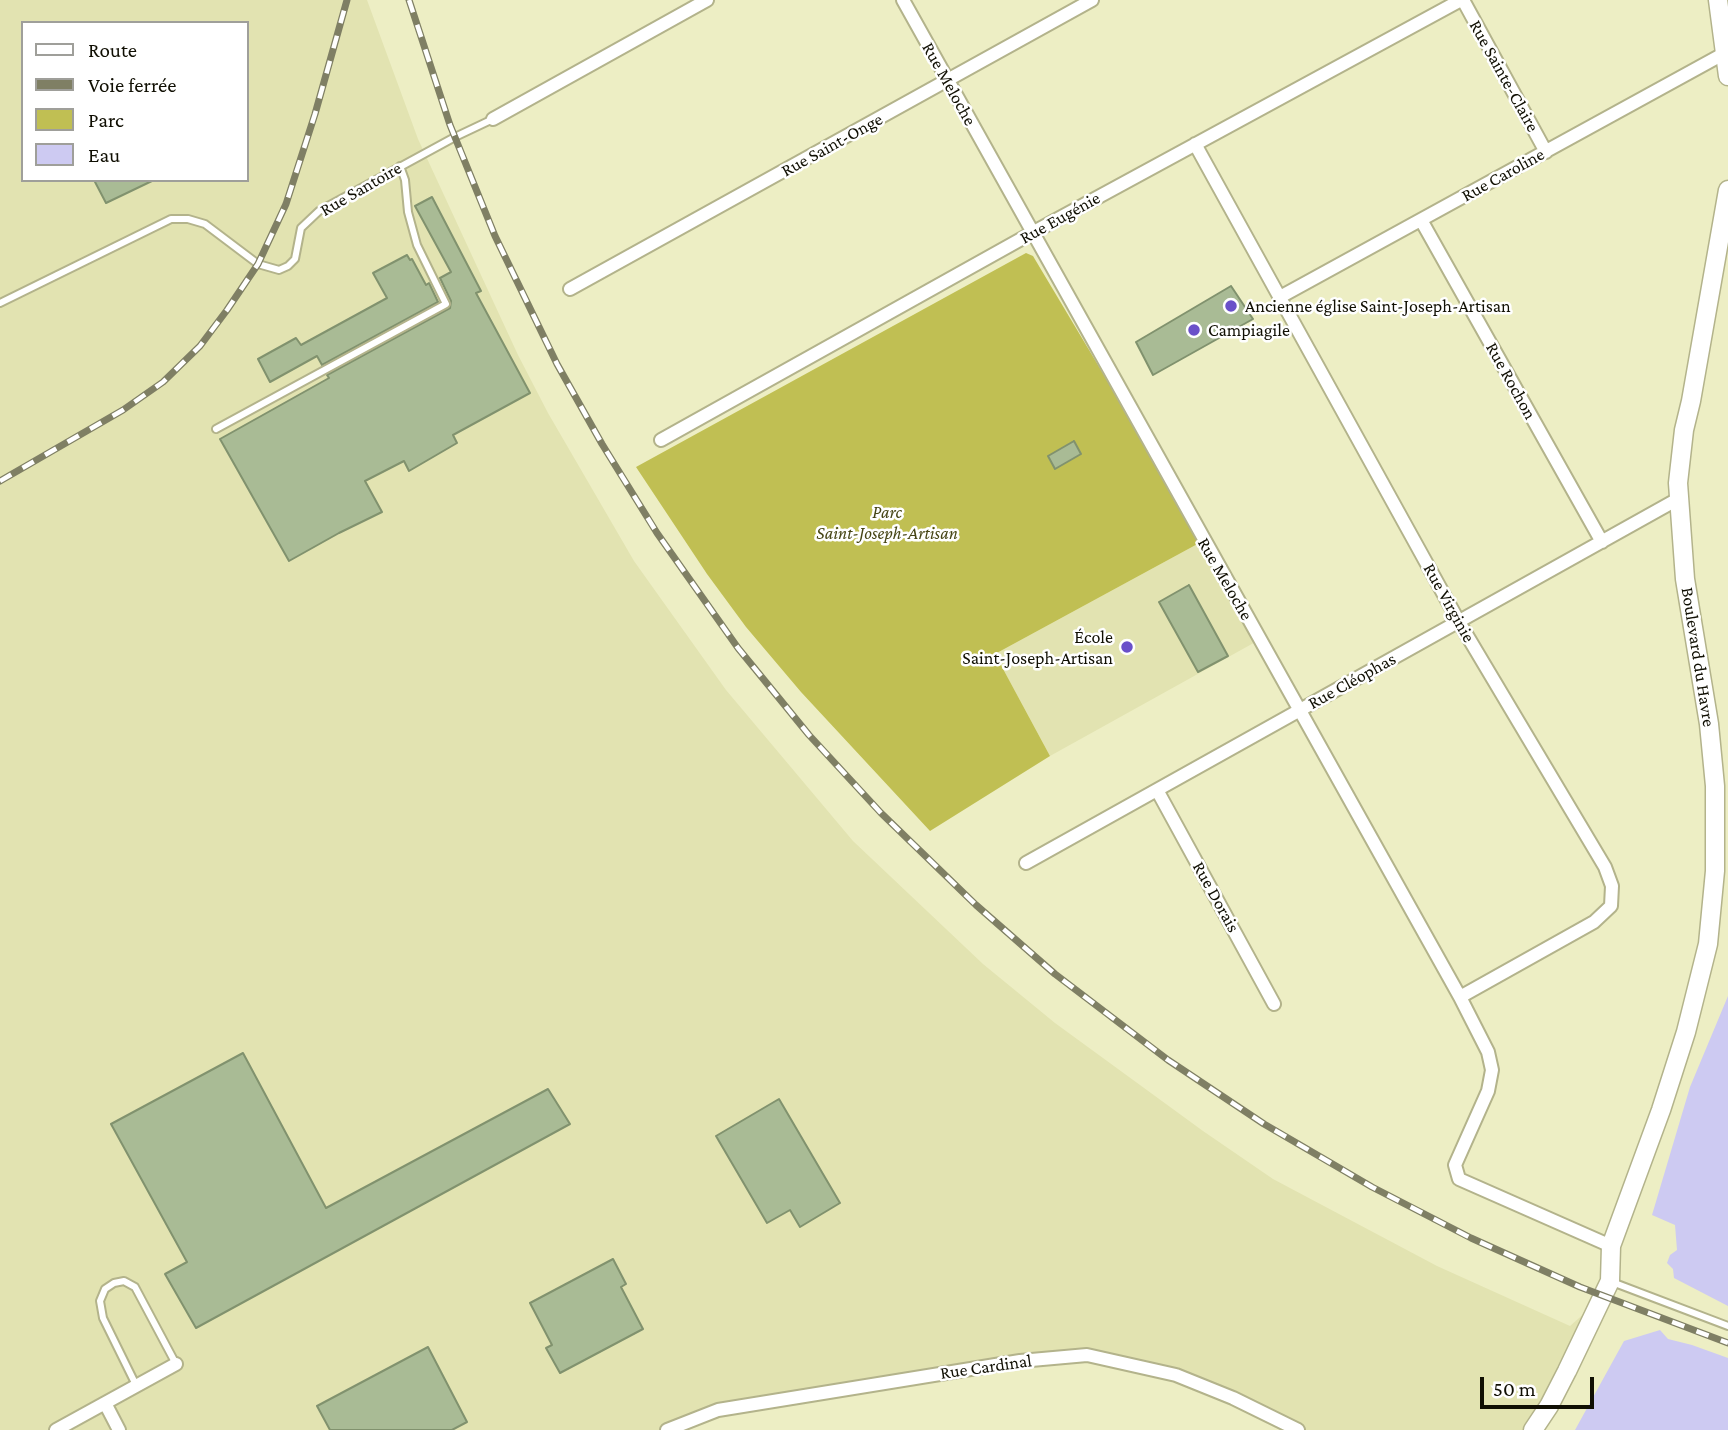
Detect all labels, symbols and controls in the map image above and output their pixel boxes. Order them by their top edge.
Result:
street label: Rue Sainte-Claire [1464,16,1544,136]
legend [21,21,248,182]
text: Route [88,38,137,62]
street label: Rue Meloche [917,39,981,129]
text: Voie ferrée [88,73,176,97]
text: Parc [88,108,124,132]
street label: Rue Saint-Onge [778,108,886,182]
text: Eau [88,143,120,167]
street label: Rue Caroline [1458,143,1548,207]
street label: Rue Santoire [316,157,406,221]
street label: Rue Eugénie [1016,187,1104,249]
place label: Ancienne église Saint-Joseph-Artisan [1245,295,1511,317]
marker: Ancienne église Saint-Joseph-Artisan [1223,298,1239,314]
place label: Campiagile [1208,319,1290,341]
marker: Campiagile [1186,322,1202,338]
street label: Rue Rochon [1481,339,1541,423]
park label: Parc Saint-Joseph-Artisan [816,501,958,544]
street label: Rue Meloche [1193,534,1257,624]
street label: Rue Virginie [1418,560,1480,646]
street label: Boulevard du Havre [1676,586,1720,728]
place label: École Saint-Joseph-Artisan [962,626,1113,668]
marker: École Saint-Joseph-Artisan [1119,639,1135,655]
street label: Rue Cléophas [1304,648,1400,714]
street label: Rue Dorais [1188,858,1244,936]
street label: Rue Cardinal [939,1350,1033,1384]
scale bar [1483,1364,1597,1408]
text: 50 m [1493,1377,1536,1401]

